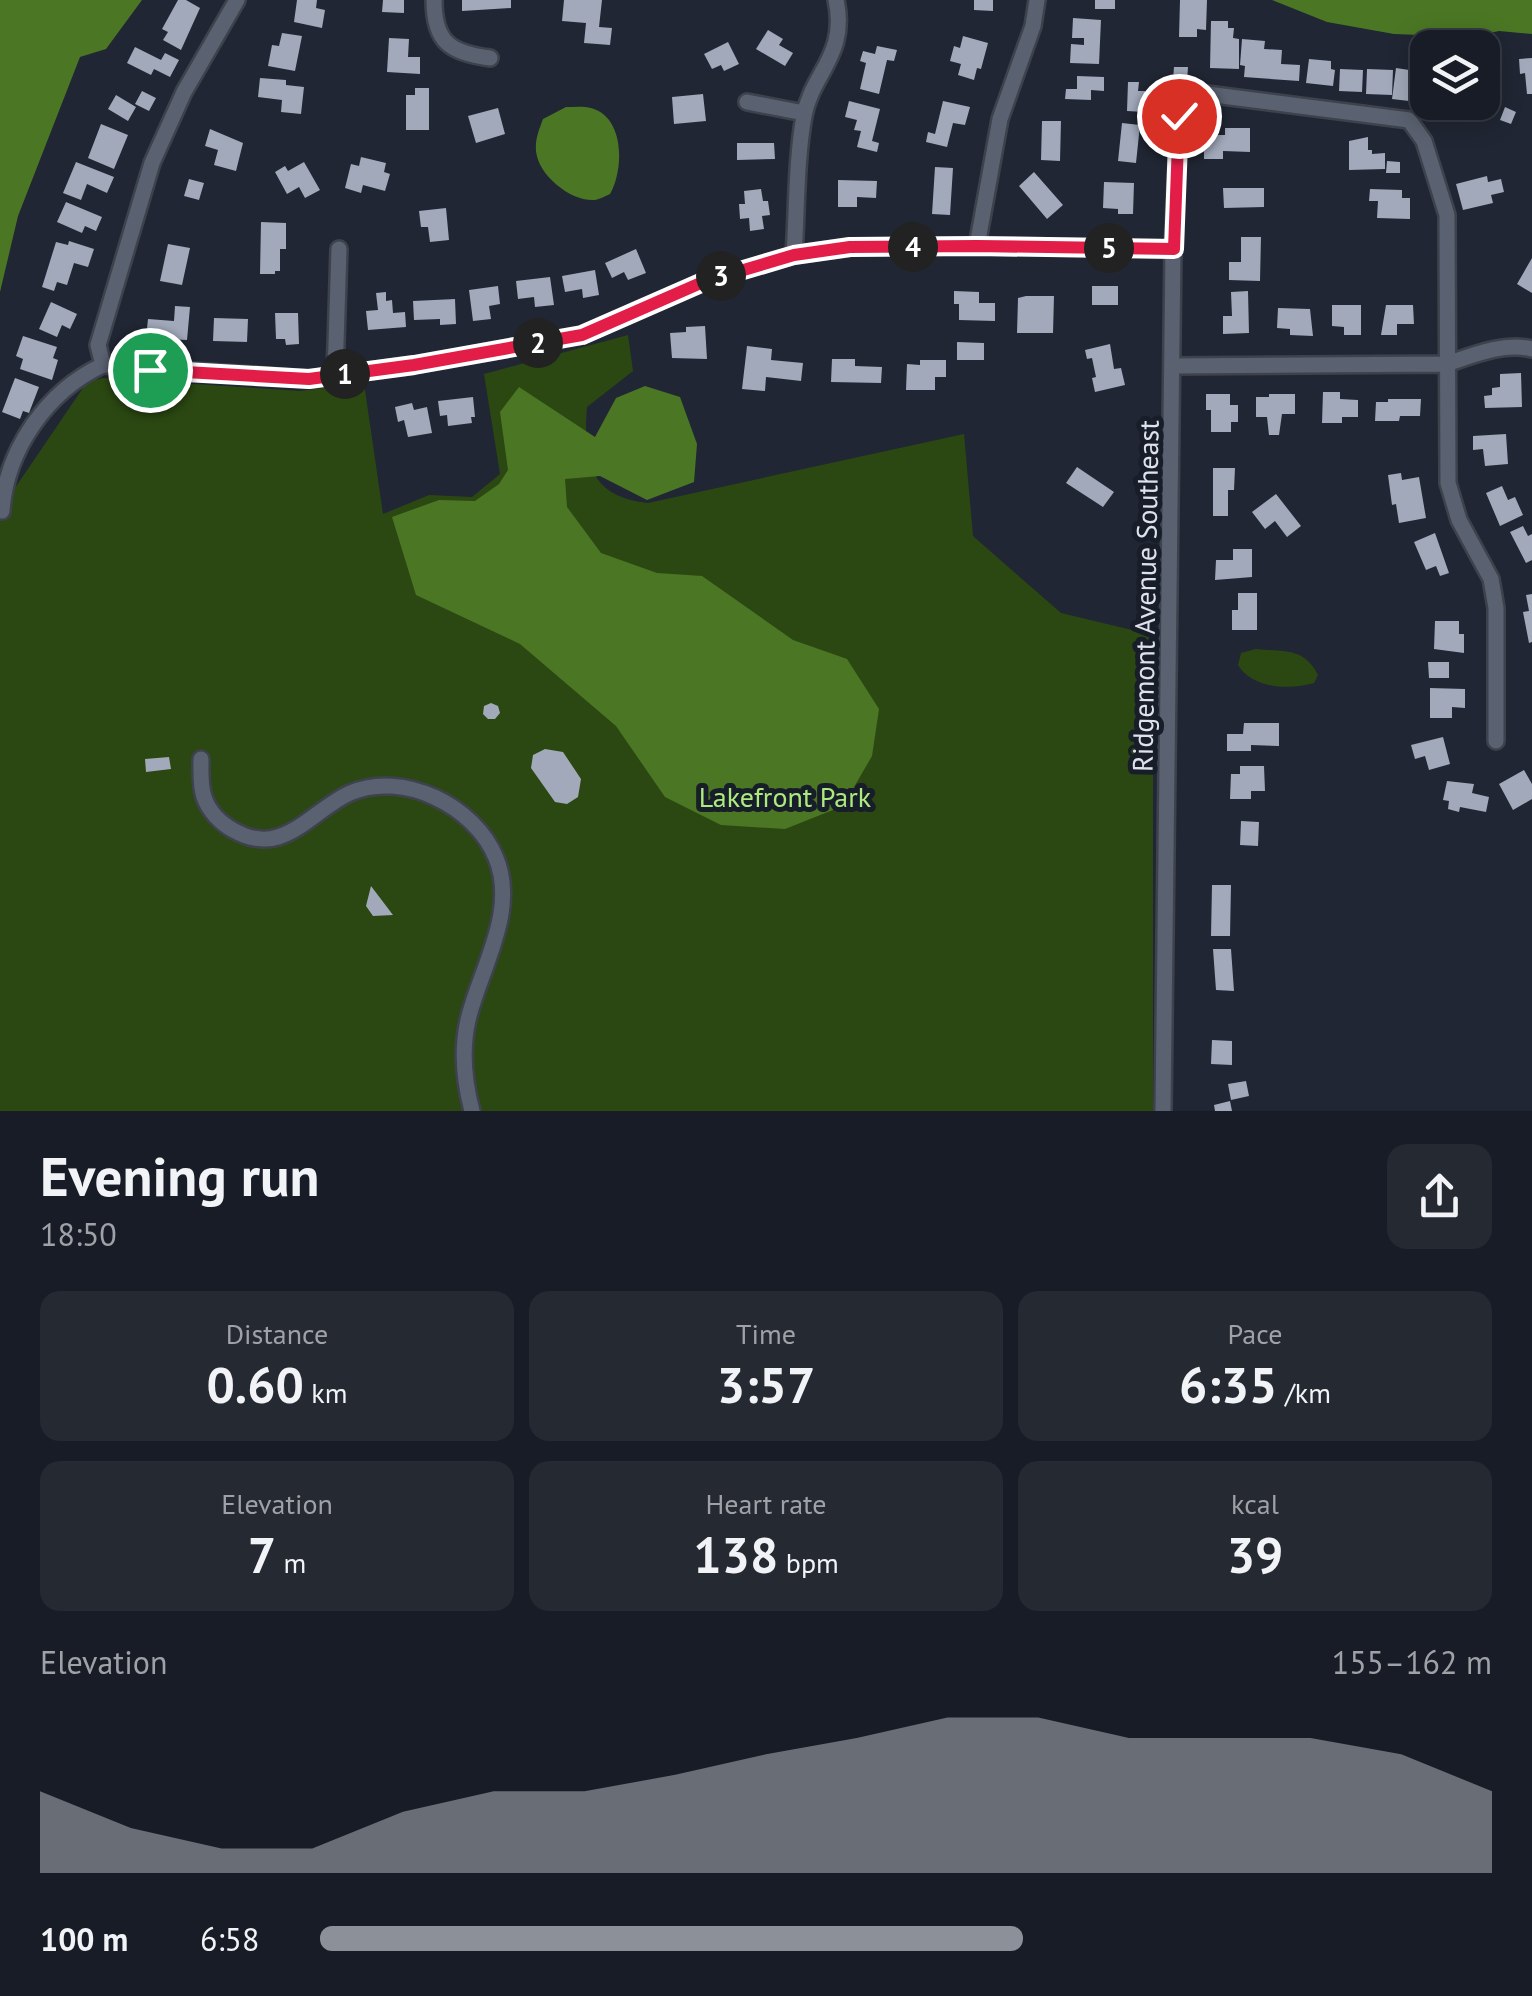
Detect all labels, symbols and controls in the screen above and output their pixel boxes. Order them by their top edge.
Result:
map controls [1410,30,1500,120]
button: layers [1410,30,1500,120]
pin [1137,74,1222,159]
icon: check [1152,89,1207,144]
pin: 4 [888,222,938,272]
pin: 5 [1084,223,1134,273]
text: 4 [905,228,921,265]
text: 5 [1101,229,1117,266]
pin: 3 [696,251,746,301]
text: 3 [713,257,729,294]
pin: 2 [513,318,563,368]
text: 2 [530,324,546,361]
pin [108,328,193,413]
icon: arrive [123,343,178,398]
pin: 1 [320,349,370,399]
text: 1 [337,355,353,392]
street label: Ridgemont Avenue Southeast [1123,419,1167,772]
park label: Lakefront Park [699,778,872,815]
text: Evening run [40,1140,320,1211]
button: share [1387,1144,1492,1249]
text: 18:50 [40,1213,117,1255]
text: Distance [226,1315,328,1352]
text: Time [736,1315,796,1352]
text: Pace [1228,1315,1282,1352]
text: 0.60 [207,1352,304,1417]
text: 3:57 [717,1352,815,1417]
text: 6:35 [1179,1352,1277,1417]
text: km [304,1374,347,1411]
text: /km [1277,1374,1331,1411]
text: Elevation [221,1485,333,1522]
text: Heart rate [705,1485,827,1522]
text: kcal [1231,1485,1279,1522]
text: 7 [248,1522,276,1587]
text: 138 [693,1522,778,1587]
text: 39 [1227,1522,1283,1587]
text: m [276,1544,306,1581]
text: bpm [778,1544,839,1581]
text: Elevation [40,1641,167,1683]
text: 155–162 m [1332,1641,1492,1683]
text: 100 m [40,1918,128,1960]
text: 6:58 [200,1918,259,1960]

